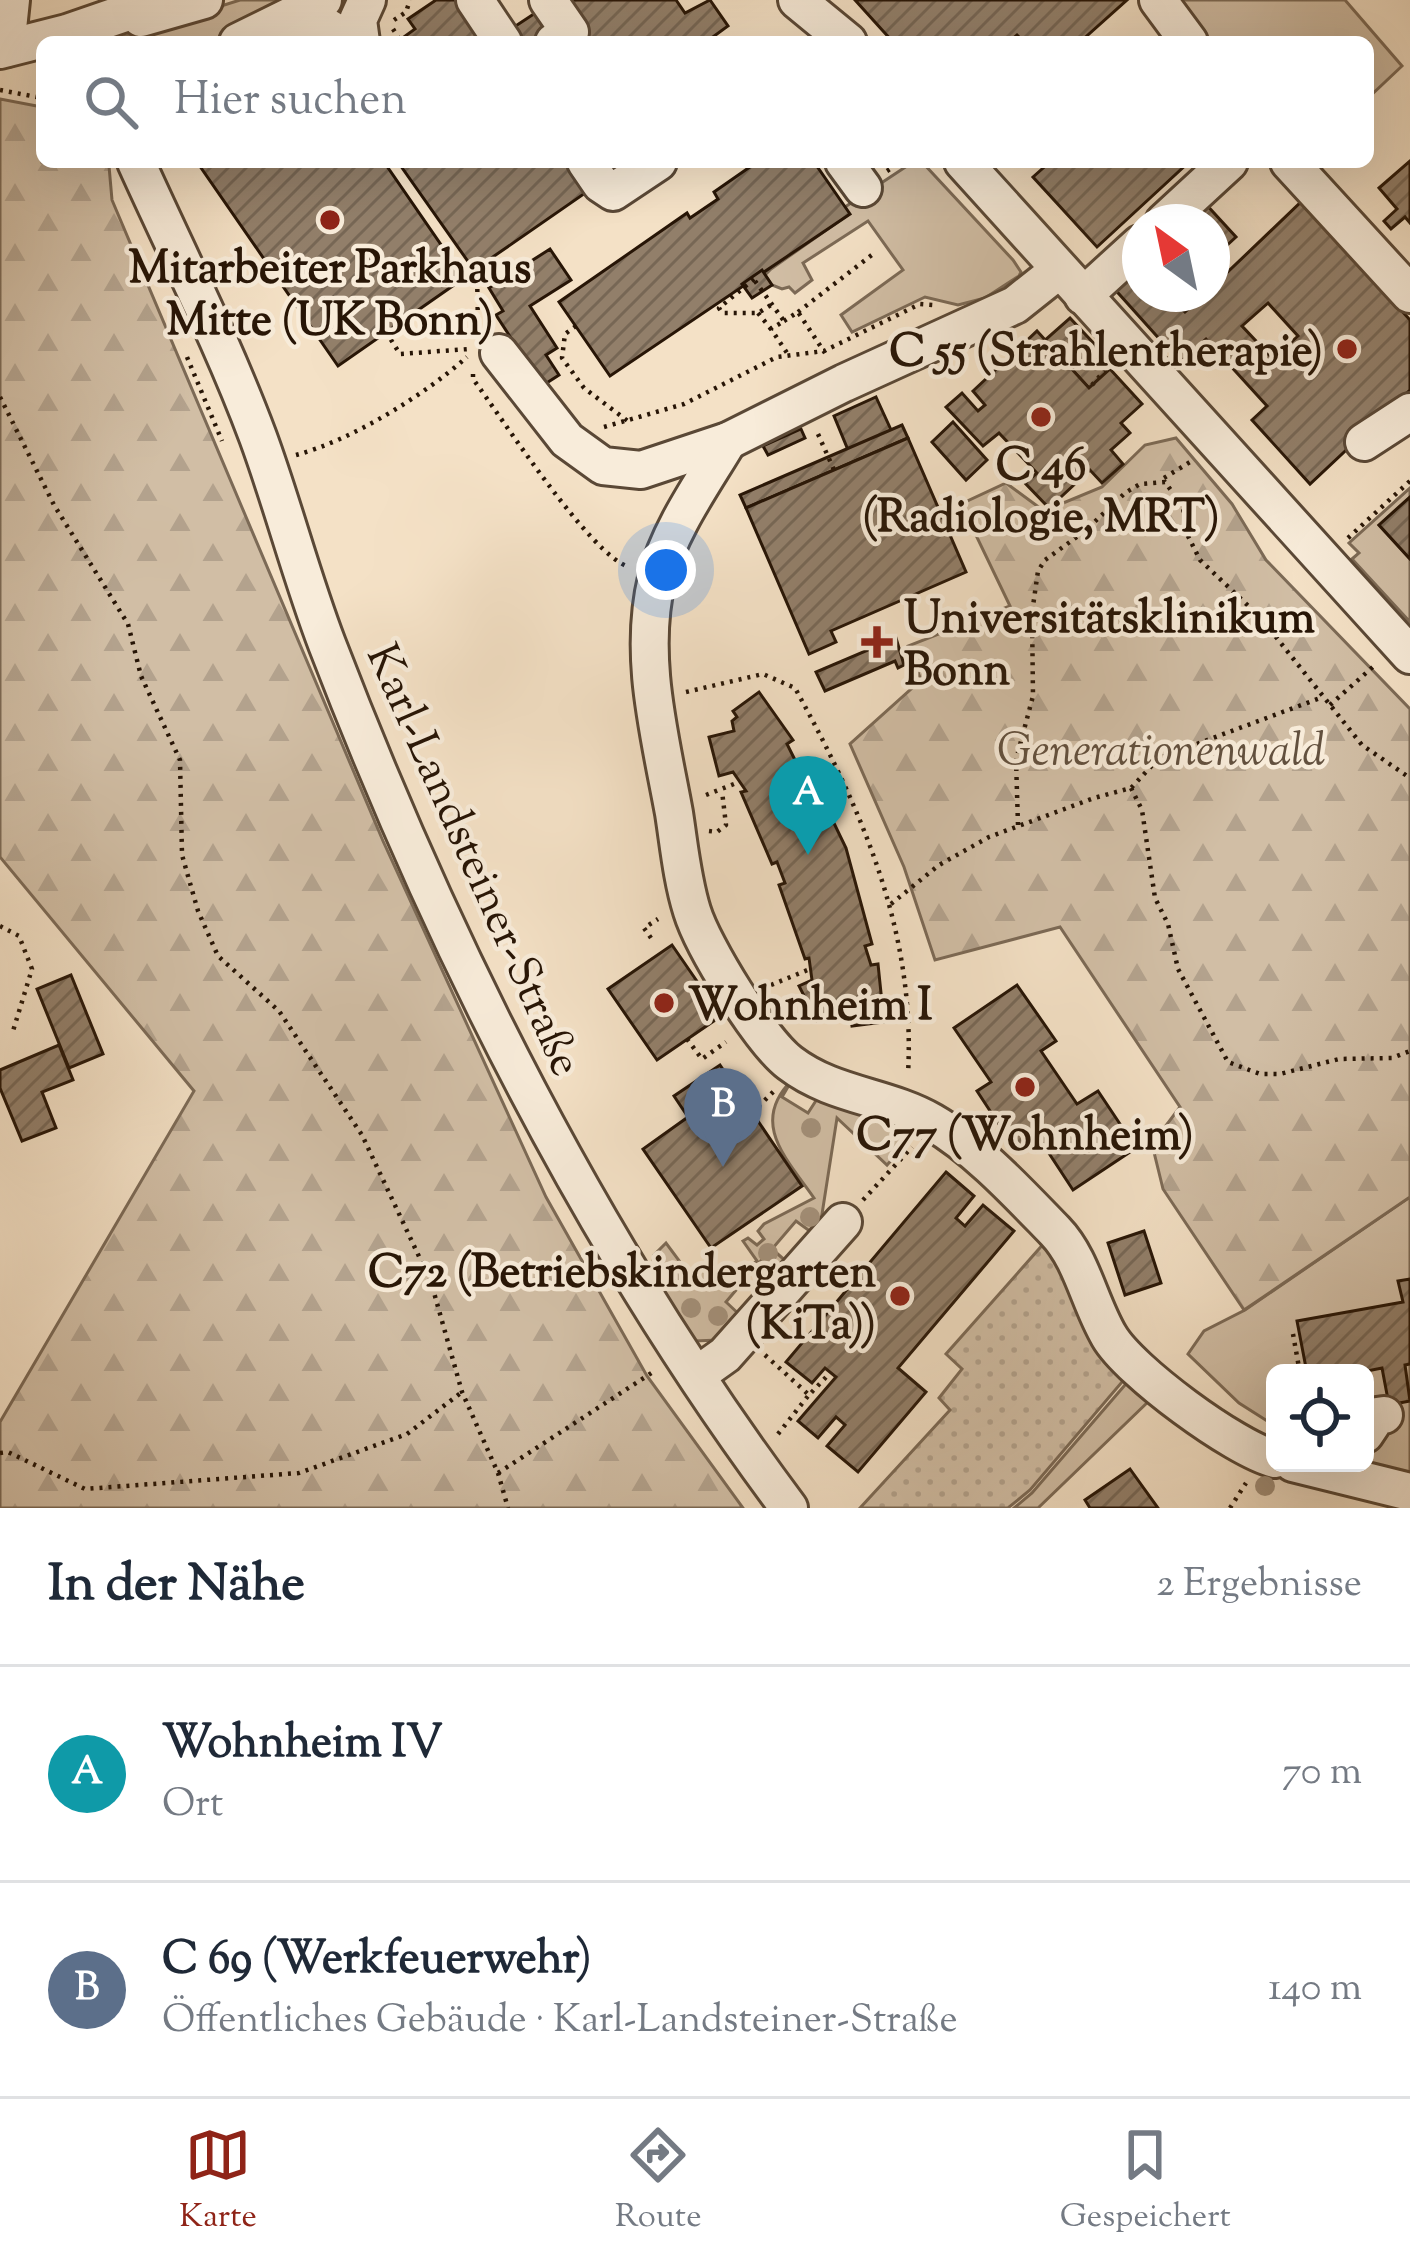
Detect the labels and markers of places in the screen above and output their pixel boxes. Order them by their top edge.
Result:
marker: Mitarbeiter Parkhaus Mitte (UK Bonn) [317,207,343,233]
place label: Mitarbeiter Parkhaus Mitte (UK Bonn) [129,239,531,356]
place label: C 55 (Strahlentherapie) [889,322,1323,387]
marker: C 55 (Strahlentherapie) [1334,336,1360,362]
marker: C 46 (Radiologie, MRT) [1028,404,1054,430]
place label: C 46 (Radiologie, MRT) [862,436,1220,553]
place label: Universitätsklinikum Bonn [904,589,1316,706]
marker: Universitätsklinikum Bonn [861,626,893,658]
pin: A [769,756,847,855]
place label: Wohnheim I [688,976,933,1041]
marker: Wohnheim I [651,990,677,1016]
pin: B [684,1068,762,1167]
marker: C77 (Wohnheim) [1012,1074,1038,1100]
place label: C77 (Wohnheim) [856,1106,1194,1171]
place label: C72 (Betriebskindergarten (KiTa)) [368,1243,876,1360]
marker: C72 (Betriebskindergarten (KiTa)) [887,1283,913,1309]

